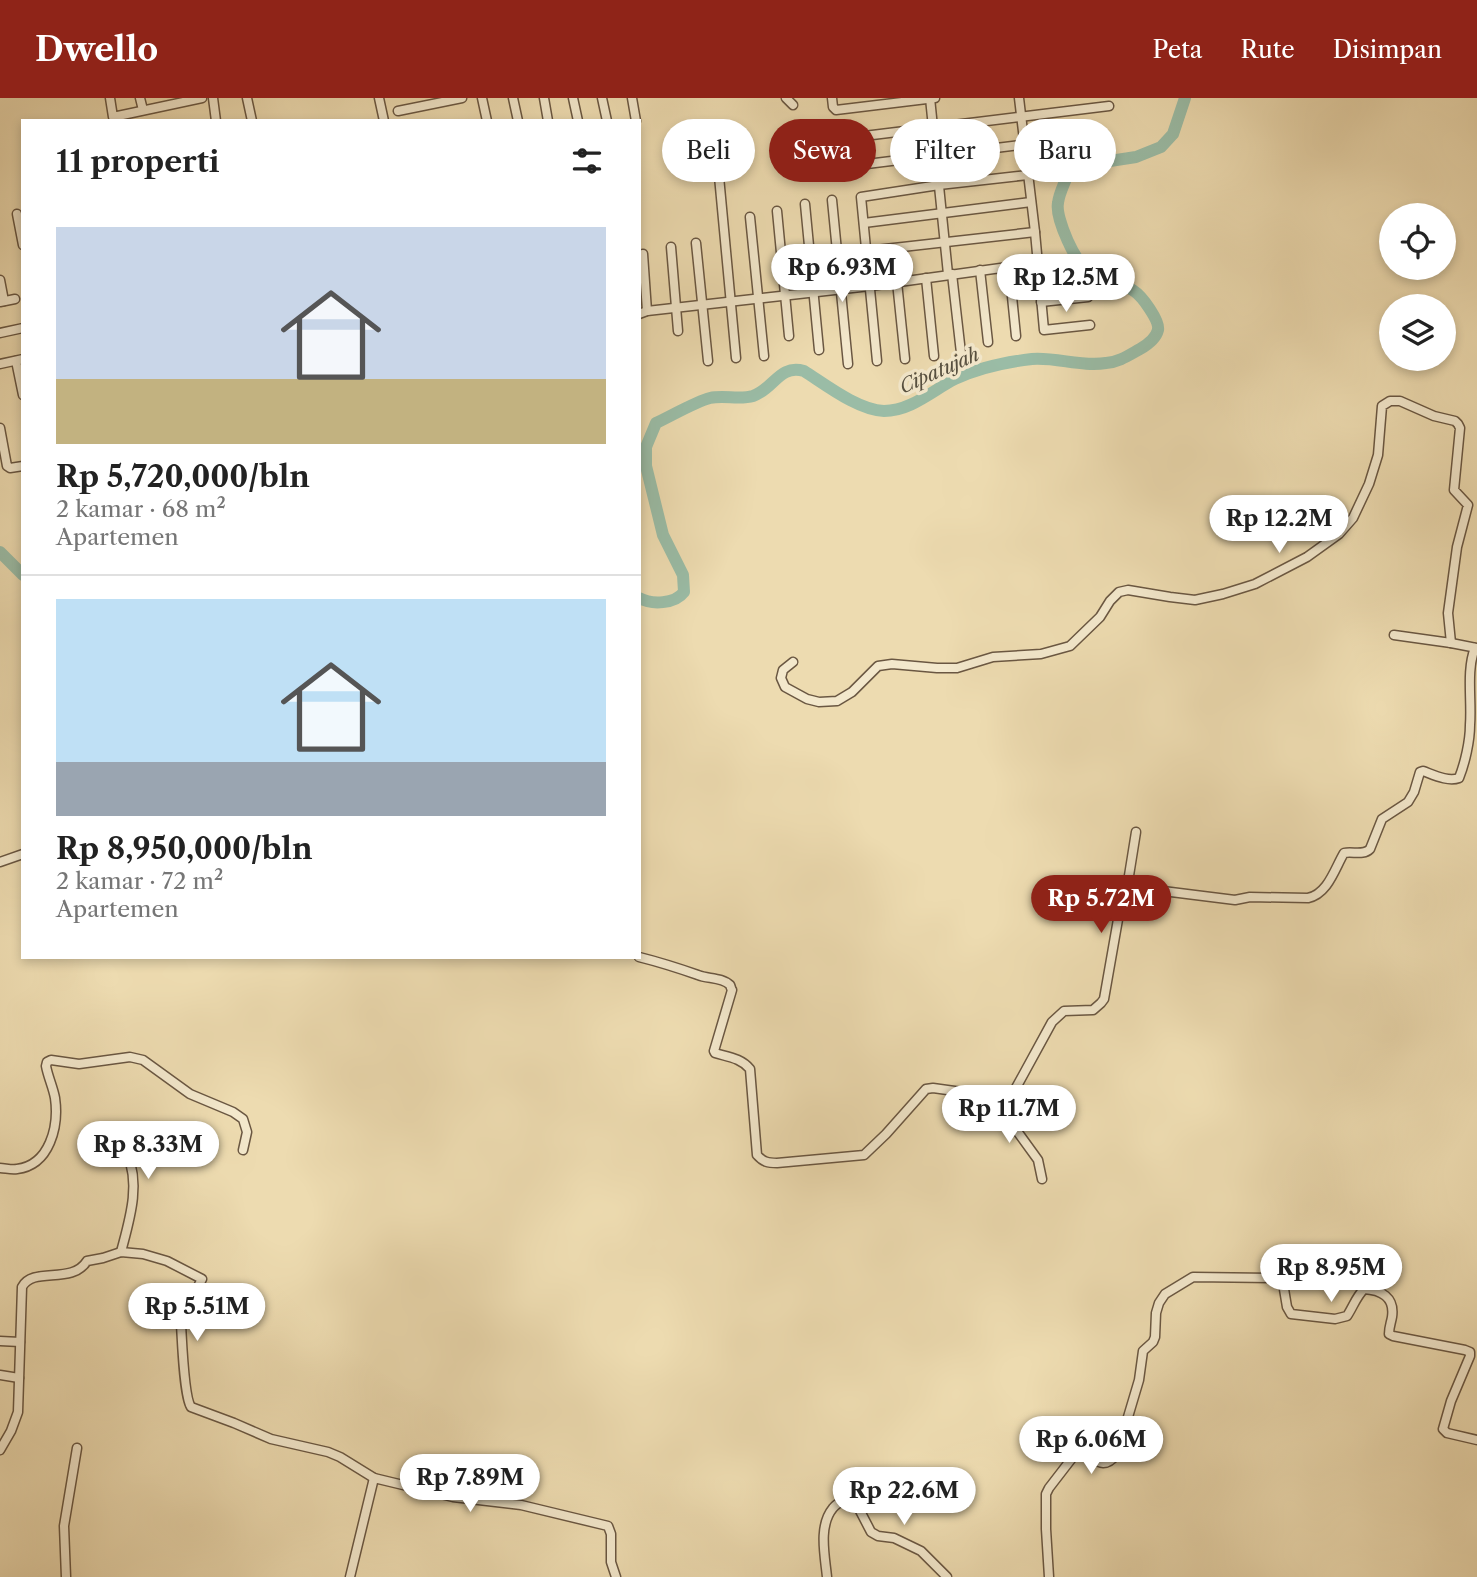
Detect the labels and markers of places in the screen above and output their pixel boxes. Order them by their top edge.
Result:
pin: Rp 6.93M [770,244,914,304]
pin: Rp 12.5M [994,254,1138,314]
pin: Rp 12.2M [1207,496,1351,555]
pin: Rp 5.72M [1029,876,1173,935]
pin: Rp 11.7M [937,1086,1081,1145]
pin: Rp 8.33M [76,1122,220,1181]
pin: Rp 8.95M [1259,1244,1403,1304]
pin: Rp 5.51M [125,1284,269,1343]
pin: Rp 6.06M [1019,1416,1163,1476]
pin: Rp 7.89M [398,1454,542,1514]
pin: Rp 22.6M [832,1468,976,1527]

